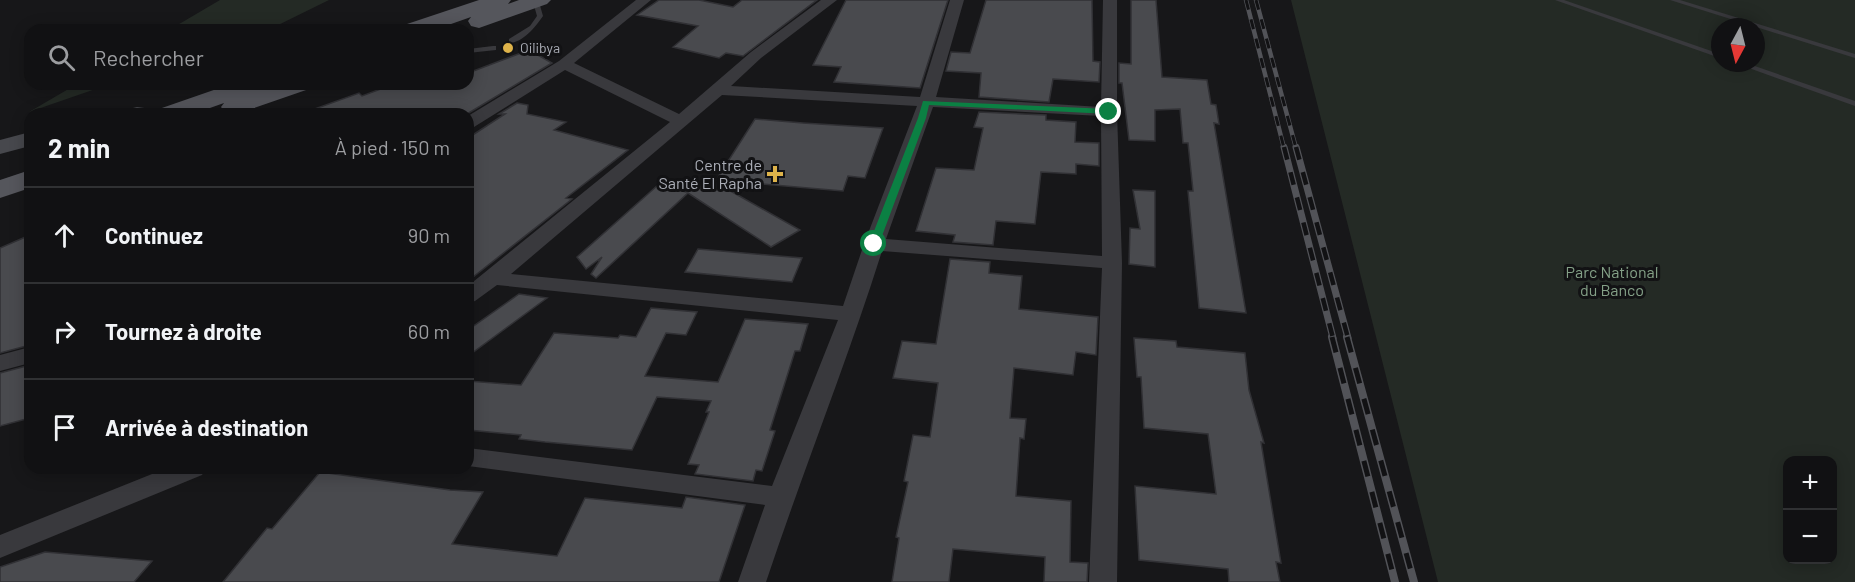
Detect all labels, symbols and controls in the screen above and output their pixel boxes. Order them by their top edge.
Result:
north arrow [1711,18,1765,72]
search box [24,24,474,90]
place label: Oilibya [520,39,560,56]
icon: search [45,41,78,74]
marker: Oilibya [501,41,515,55]
text: Rechercher [93,44,204,70]
route end [1095,98,1121,124]
text: 2 min [48,132,110,163]
text: À pied · 150 m [335,135,450,159]
place label: Centre de Santé El Rapha [658,155,762,192]
marker: Centre de Santé El Rapha [766,165,784,183]
icon: ahead [48,219,81,252]
text: Continuez [105,222,203,248]
text: 90 m [408,223,450,247]
route start [860,230,886,256]
park label: Parc National du Banco [1566,262,1658,299]
icon: right [48,315,81,348]
text: Tournez à droite [105,318,262,344]
text: 60 m [408,319,450,343]
icon: arrive [48,411,81,444]
text: Arrivée à destination [105,414,308,440]
map controls [1783,456,1837,564]
button: + [1783,456,1837,510]
button: − [1783,510,1837,564]

